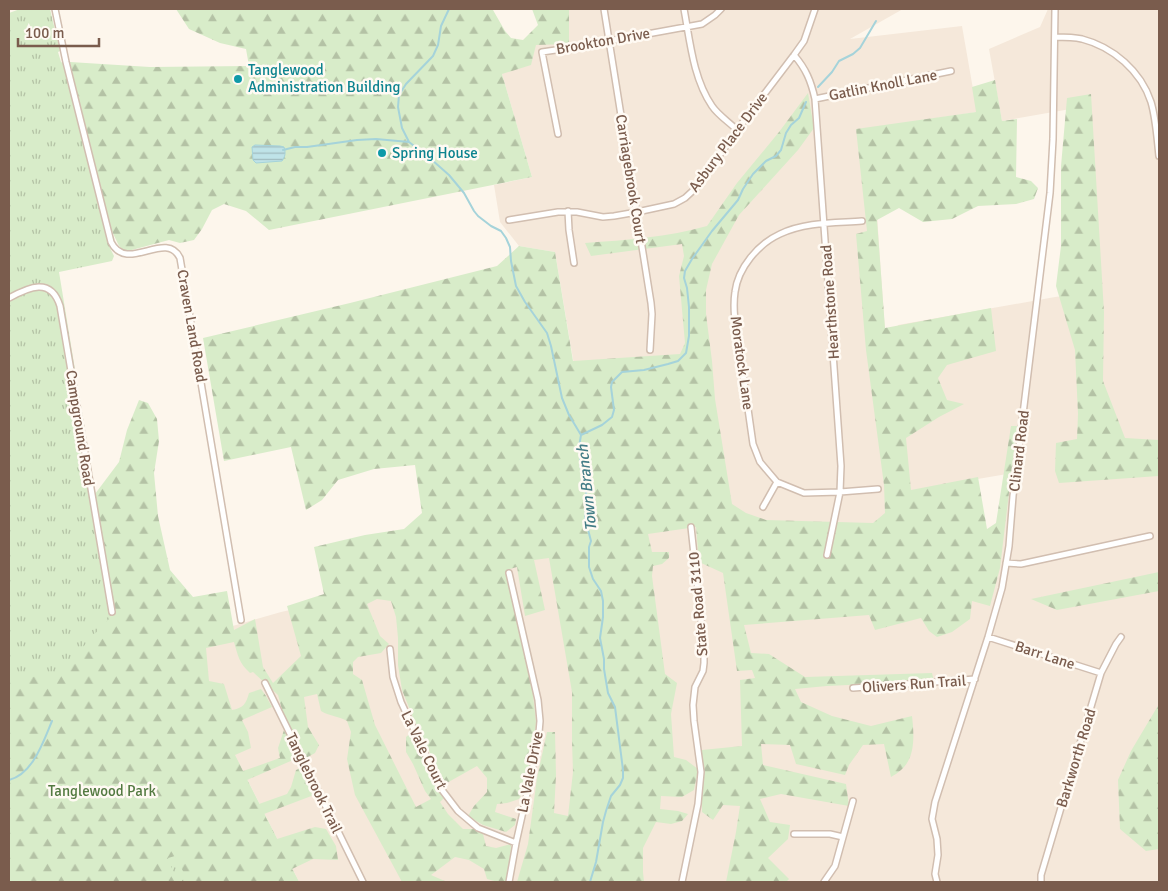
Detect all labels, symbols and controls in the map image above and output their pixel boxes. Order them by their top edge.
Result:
scale bar [18,15,99,47]
text: 100 m [25,24,65,42]
street label: Brookton Drive [555,24,651,58]
place label: Tanglewood Administration Building [248,61,400,96]
street label: Gatlin Knoll Lane [827,66,939,104]
marker: Tanglewood Administration Building [232,73,244,85]
street label: Asbury Place Drive [685,89,771,195]
street label: Carriagebrook Court [612,113,650,245]
place label: Spring House [392,144,478,162]
marker: Spring House [376,147,388,159]
street label: Hearthstone Road [817,244,843,360]
street label: Craven Land Road [173,268,211,384]
street label: Moratock Lane [727,315,757,411]
street label: Campground Road [62,369,98,487]
street label: Clinard Road [1005,409,1033,493]
water label: Town Branch [572,442,601,532]
street label: State Road 3110 [684,551,712,657]
street label: Barr Lane [1013,637,1077,673]
street label: Olivers Run Trail [861,671,967,697]
street label: Barkworth Road [1052,706,1100,810]
street label: La Vale Court [397,708,451,792]
street label: Tanglebrook Trail [282,730,346,836]
street label: La Vale Drive [513,730,547,814]
park label: Tanglewood Park [48,782,156,800]

